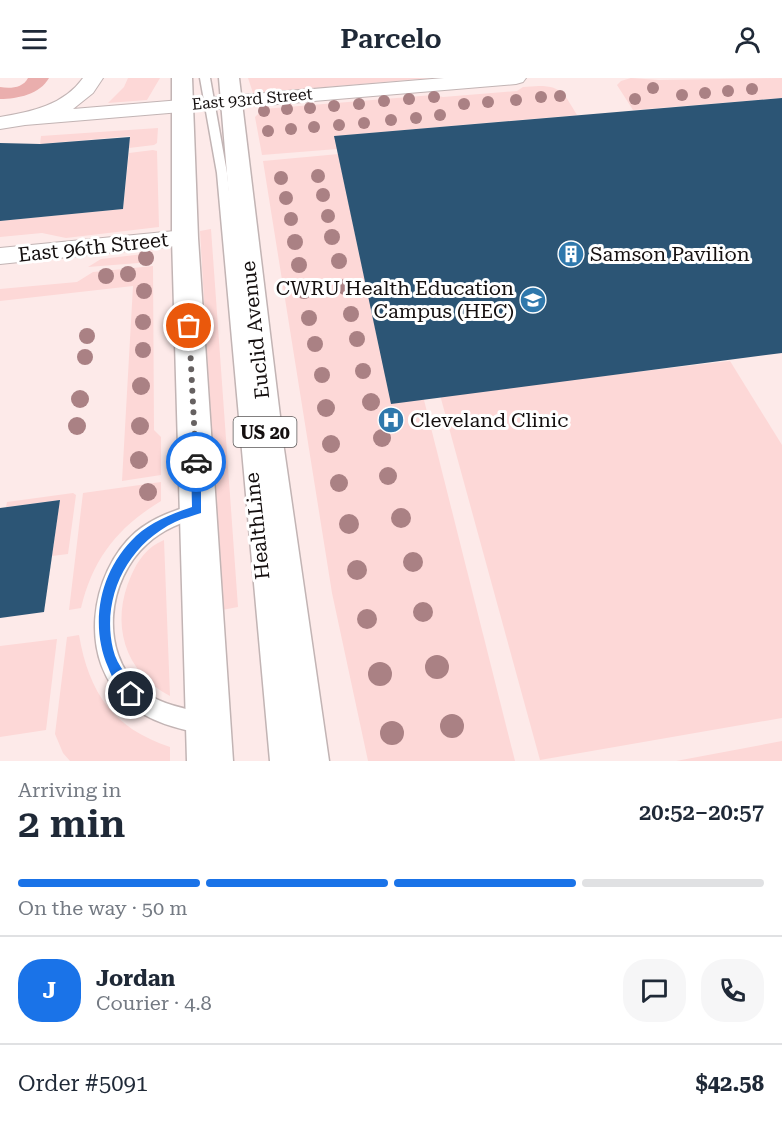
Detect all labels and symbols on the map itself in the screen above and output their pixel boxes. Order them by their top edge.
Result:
street label: East 93rd Street [191,84,313,114]
street label: East 96th Street [17,227,170,267]
building icon: Samson Pavilion [556,239,586,269]
place label: Samson Pavilion [590,242,750,266]
street label: Euclid Avenue [236,260,274,400]
place label: CWRU Health Education Campus (HEC) [276,276,514,323]
school or university icon: CWRU Health Education Campus (HEC) [518,285,548,315]
pin [163,300,214,351]
hospital icon: Cleveland Clinic [376,405,406,435]
place label: Cleveland Clinic [410,408,568,432]
road number: US 20 [234,417,296,447]
courier [166,432,226,492]
street label: HealthLine [239,471,275,581]
pin [105,668,156,719]

